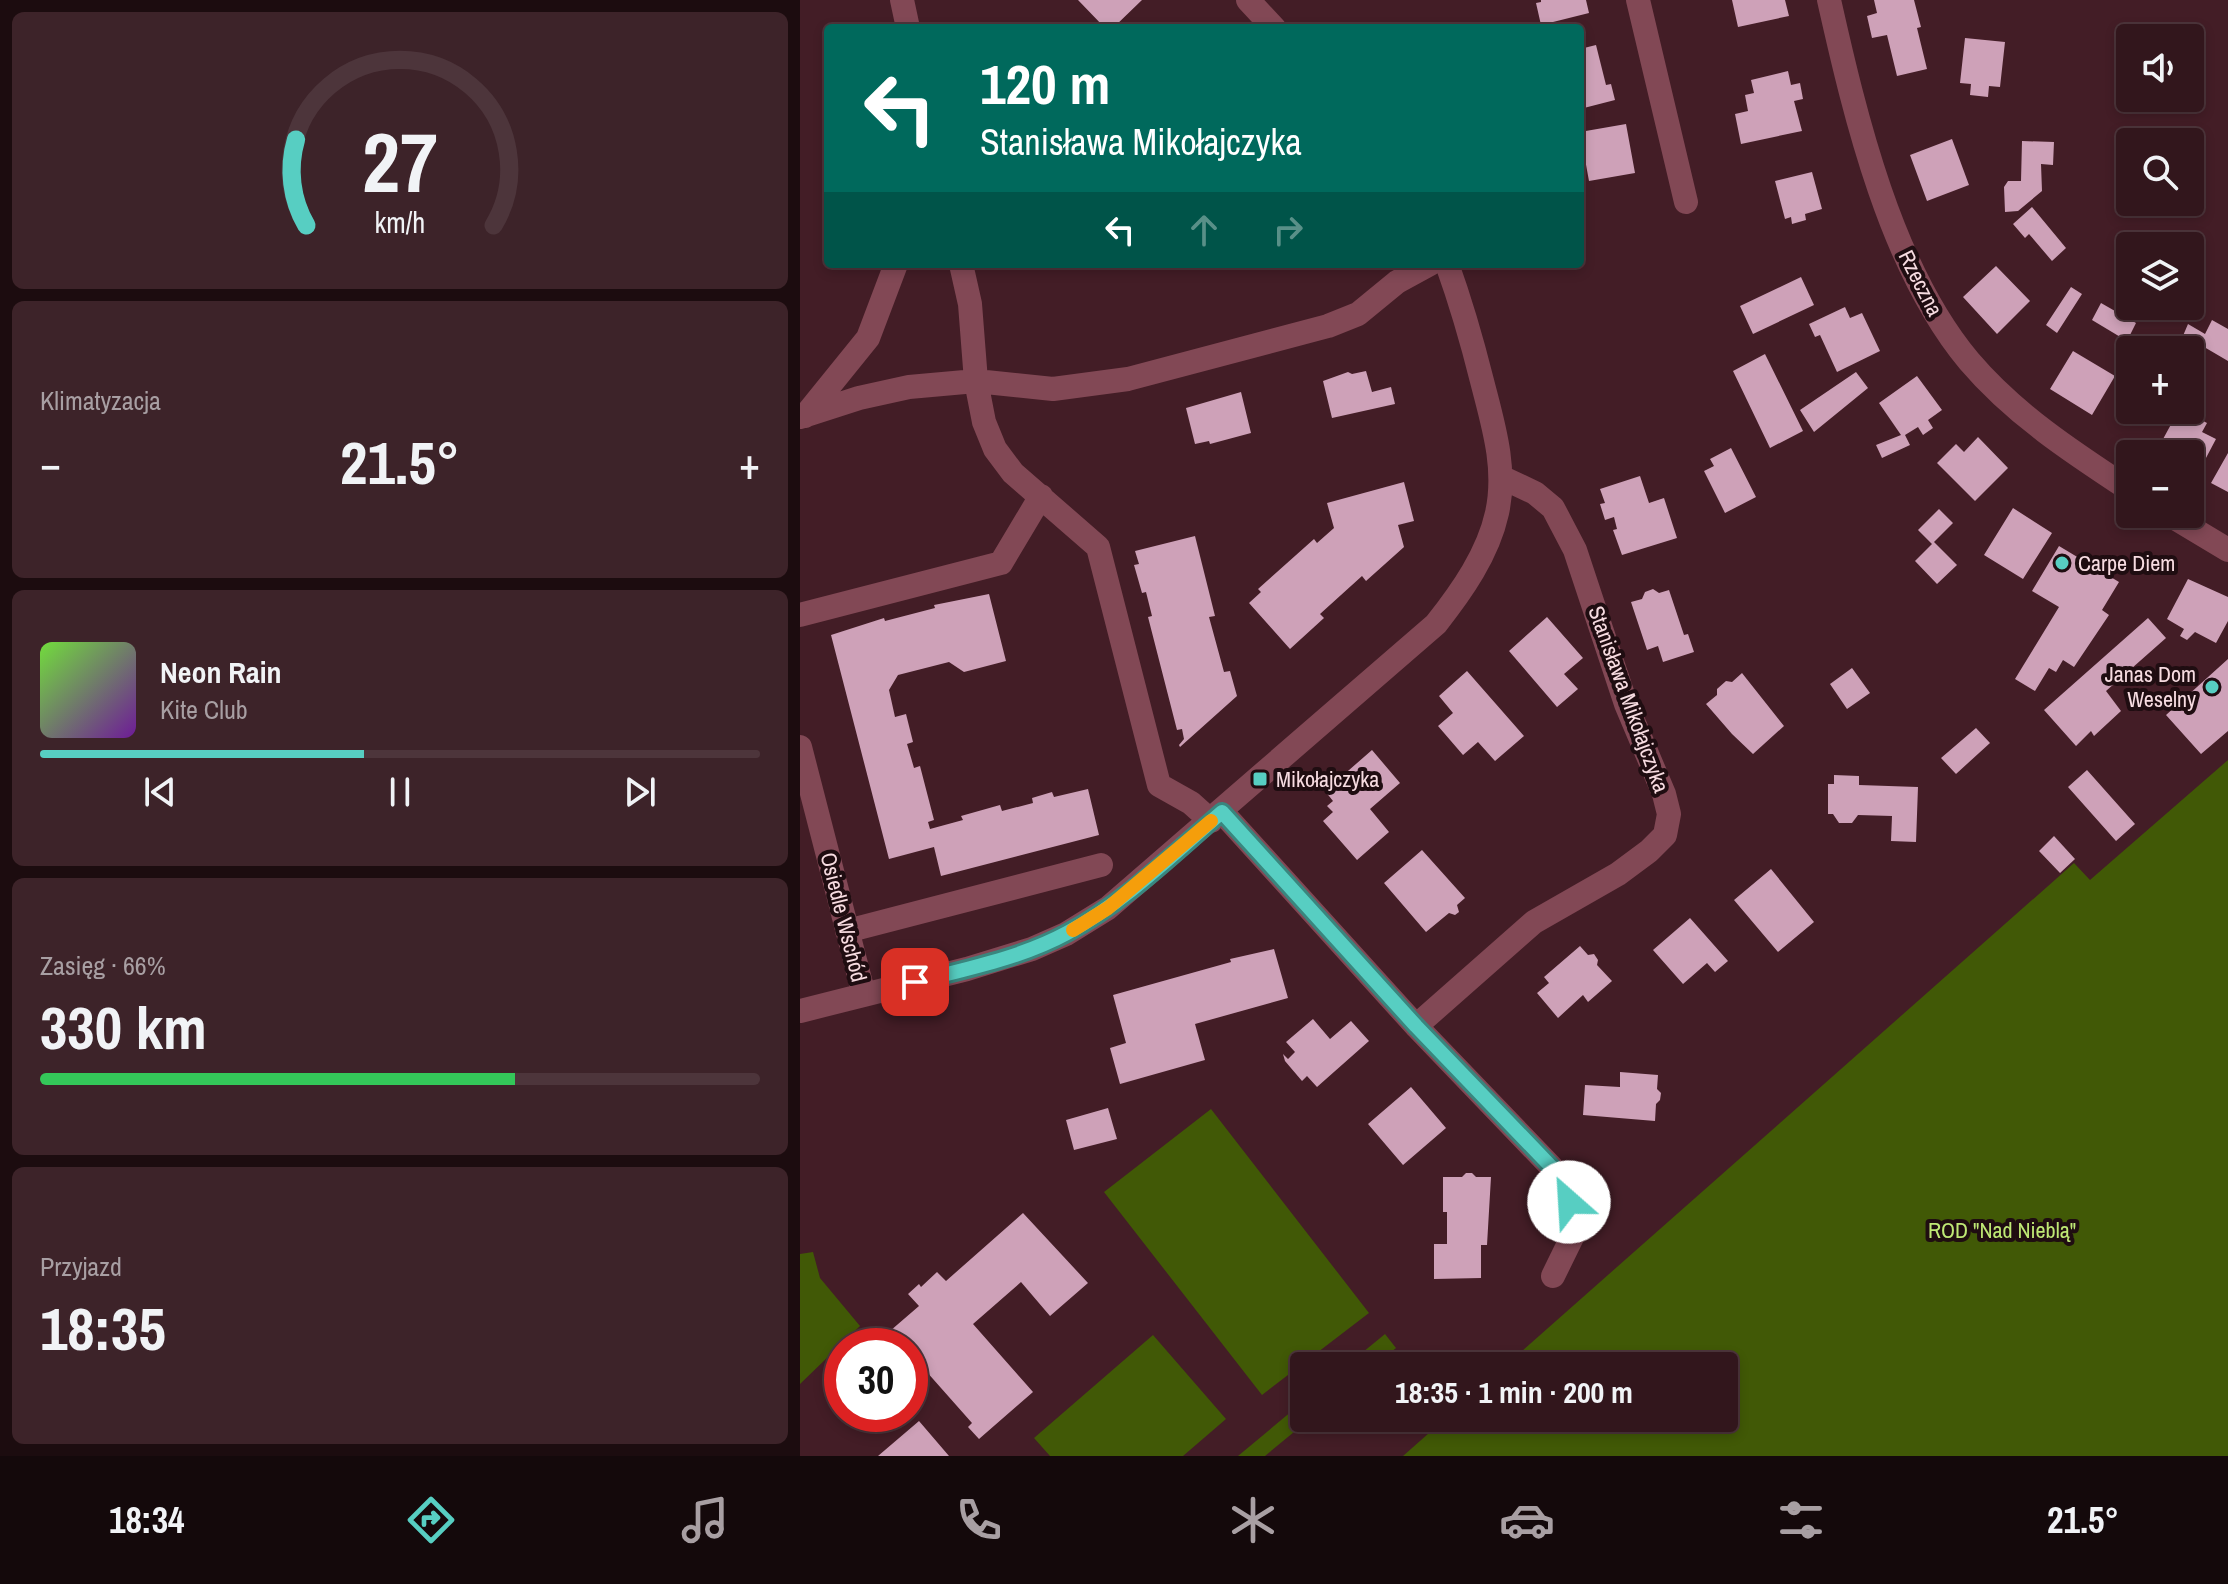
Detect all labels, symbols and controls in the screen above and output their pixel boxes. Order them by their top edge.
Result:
map controls [2116,24,2204,528]
button: sound [2116,24,2204,112]
text: 120 m [980,46,1110,121]
icon: left [848,56,952,160]
text: 27 [362,106,438,218]
text: Stanisława Mikołajczyka [980,118,1302,166]
button: search [2116,128,2204,216]
text: km/h [375,204,425,243]
icon: left [1098,208,1142,252]
icon: ahead [1182,208,1226,252]
icon: right [1266,208,1310,252]
button: layers [2116,232,2204,320]
street label: Rzeczna [1892,245,1950,321]
button: + [2116,336,2204,424]
text: Klimatyzacja [40,383,161,418]
text: 21.5° [340,422,460,503]
text: − [40,433,61,493]
text: + [739,433,760,493]
button: − [2116,440,2204,528]
place label: Carpe Diem [2078,548,2175,578]
marker: Carpe Diem [2053,554,2071,572]
street label: Stanisława Mikołajczyka [1581,602,1677,796]
text: Neon Rain [160,652,282,692]
place label: Janas Dom Weselny [2105,659,2196,714]
marker: Janas Dom Weselny [2203,678,2221,696]
text: Kite Club [160,692,248,727]
place label: Mikołajczyka [1276,764,1379,794]
icon: previous [138,770,182,814]
icon: pause [378,770,422,814]
icon: next [618,770,662,814]
marker: Mikołajczyka [1251,770,1269,788]
street label: Osiedle Wschód [813,849,875,985]
text: Zasięg · 66% [40,948,166,983]
pin [881,948,949,1016]
icon: arrive [893,960,937,1004]
text: 330 km [40,987,207,1068]
position arrow [1527,1160,1611,1244]
park label: ROD "Nad Nieblą" [1928,1215,2076,1245]
text: Przyjazd [40,1249,122,1284]
text: 18:35 [40,1288,166,1369]
speed limit sign: 30 [824,1328,928,1432]
text: 18:35 · 1 min · 200 m [1395,1372,1633,1412]
icon: directions [403,1492,459,1548]
icon: music [677,1492,733,1548]
icon: phone [951,1492,1007,1548]
icon: climate [1225,1492,1281,1548]
icon: car [1499,1492,1555,1548]
icon: filters [1773,1492,1829,1548]
text: 18:34 [109,1496,185,1544]
text: 21.5° [2047,1496,2119,1544]

